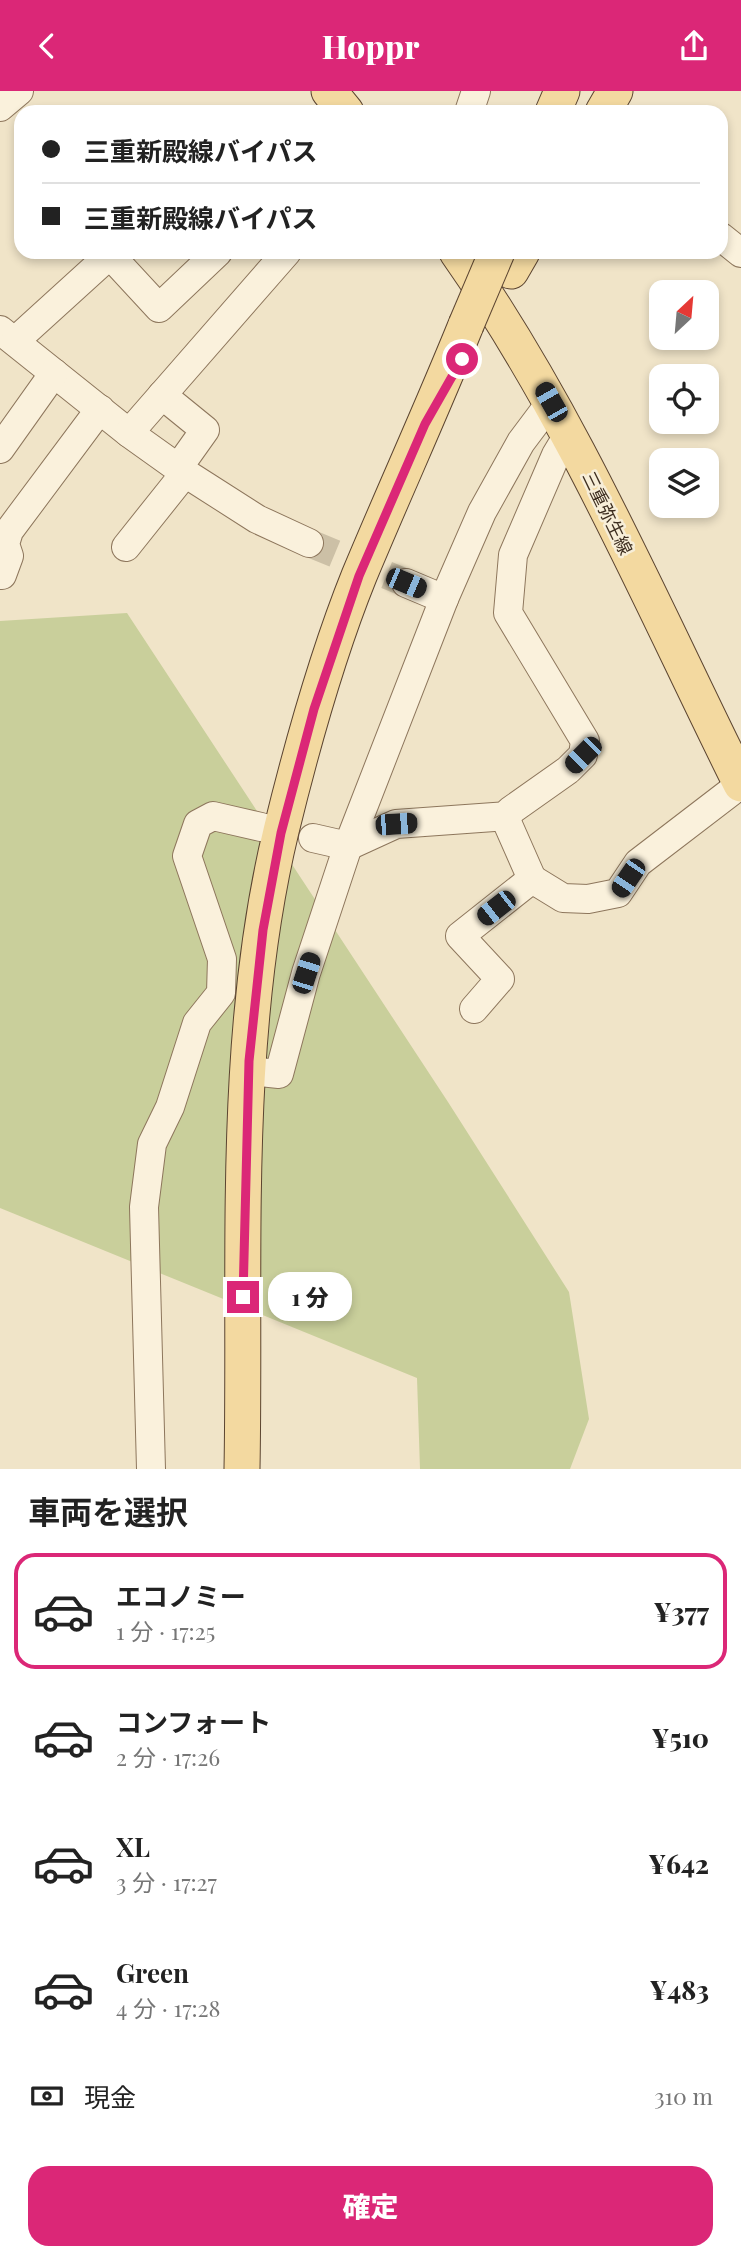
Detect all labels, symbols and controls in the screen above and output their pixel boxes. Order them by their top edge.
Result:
text: Hoppr [322,24,419,67]
icon: back [28,27,66,65]
icon: share [675,27,713,65]
text: 三重新殿線バイパス [84,133,317,168]
text: 三重新殿線バイパス [84,200,317,235]
north arrow [649,280,719,350]
map controls [649,280,719,518]
route start [446,343,478,375]
button: locate [649,364,719,434]
car [532,379,571,425]
button: layers [649,448,719,518]
street label: 三重弥生線 [577,467,639,559]
car [383,565,430,601]
car [561,733,606,777]
car [375,812,418,836]
car [608,855,649,901]
car [473,887,520,929]
car [290,950,323,996]
callout: 1 分 [268,1273,352,1321]
route end [227,1281,259,1313]
text: 1 分 [291,1281,329,1312]
text: 車両を選択 [28,1489,188,1532]
text: エコノミー [116,1578,246,1613]
icon: car [32,1580,95,1643]
text: ¥377 [654,1594,709,1629]
text: 1 分 · 17:25 [116,1615,215,1646]
text: コンフォート [116,1704,271,1739]
icon: car [32,1706,95,1769]
text: ¥510 [652,1720,709,1755]
text: 2 分 · 17:26 [116,1741,220,1772]
text: XL [116,1829,150,1864]
icon: car [32,1832,95,1895]
text: ¥642 [648,1846,709,1881]
text: 3 分 · 17:27 [116,1866,217,1897]
text: Green [116,1955,189,1990]
icon: car [32,1958,95,2021]
text: ¥483 [649,1972,709,2007]
text: 4 分 · 17:28 [116,1992,221,2023]
icon: cash [28,2077,66,2115]
text: 現金 [84,2079,136,2114]
text: 310 m [654,2080,713,2111]
button: 確定 [28,2166,713,2246]

